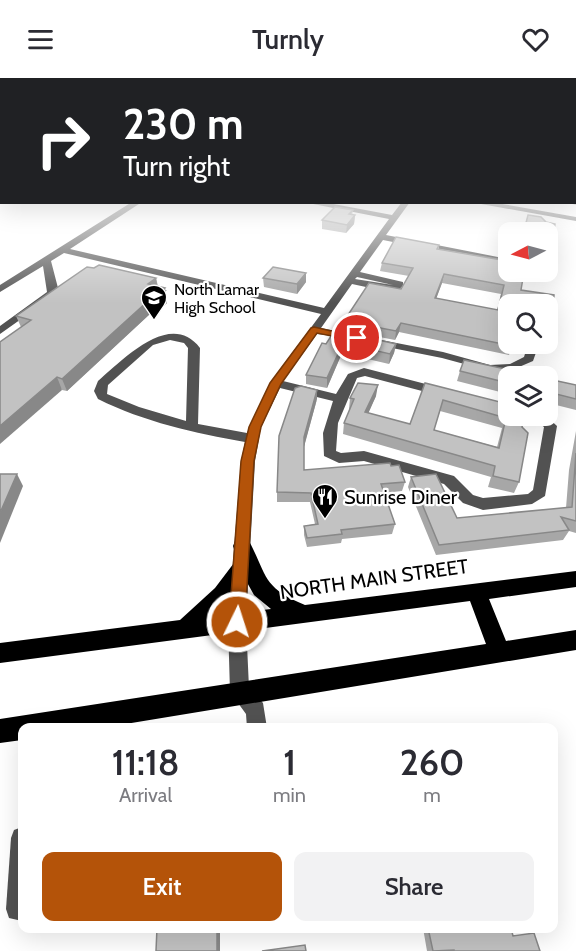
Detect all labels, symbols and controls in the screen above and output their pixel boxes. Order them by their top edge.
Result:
icon: menu [24,23,57,56]
text: Turnly [252,23,324,56]
icon: heart [519,23,552,56]
text: 230 m [123,98,243,150]
icon: right [24,102,102,180]
text: Turn right [123,150,230,183]
north arrow [498,222,558,282]
map controls [498,222,558,426]
place label: North Lamar High School [174,280,260,317]
school or university icon: North Lamar High School [139,283,169,321]
button: search [498,294,558,354]
pin [331,312,382,363]
icon: arrive [340,321,373,354]
button: layers [498,366,558,426]
restaurant icon: Sunrise Diner [310,482,340,520]
place label: Sunrise Diner [344,485,458,509]
street label: NORTH MAIN STREET [278,554,470,604]
position arrow [205,590,269,654]
text: 11:18 [112,740,179,784]
text: 1 [283,740,296,784]
text: 260 [400,740,464,784]
text: Arrival [119,783,172,807]
text: min [273,783,306,807]
text: m [423,783,441,807]
button: Exit [42,852,282,921]
button: Share [294,852,534,921]

